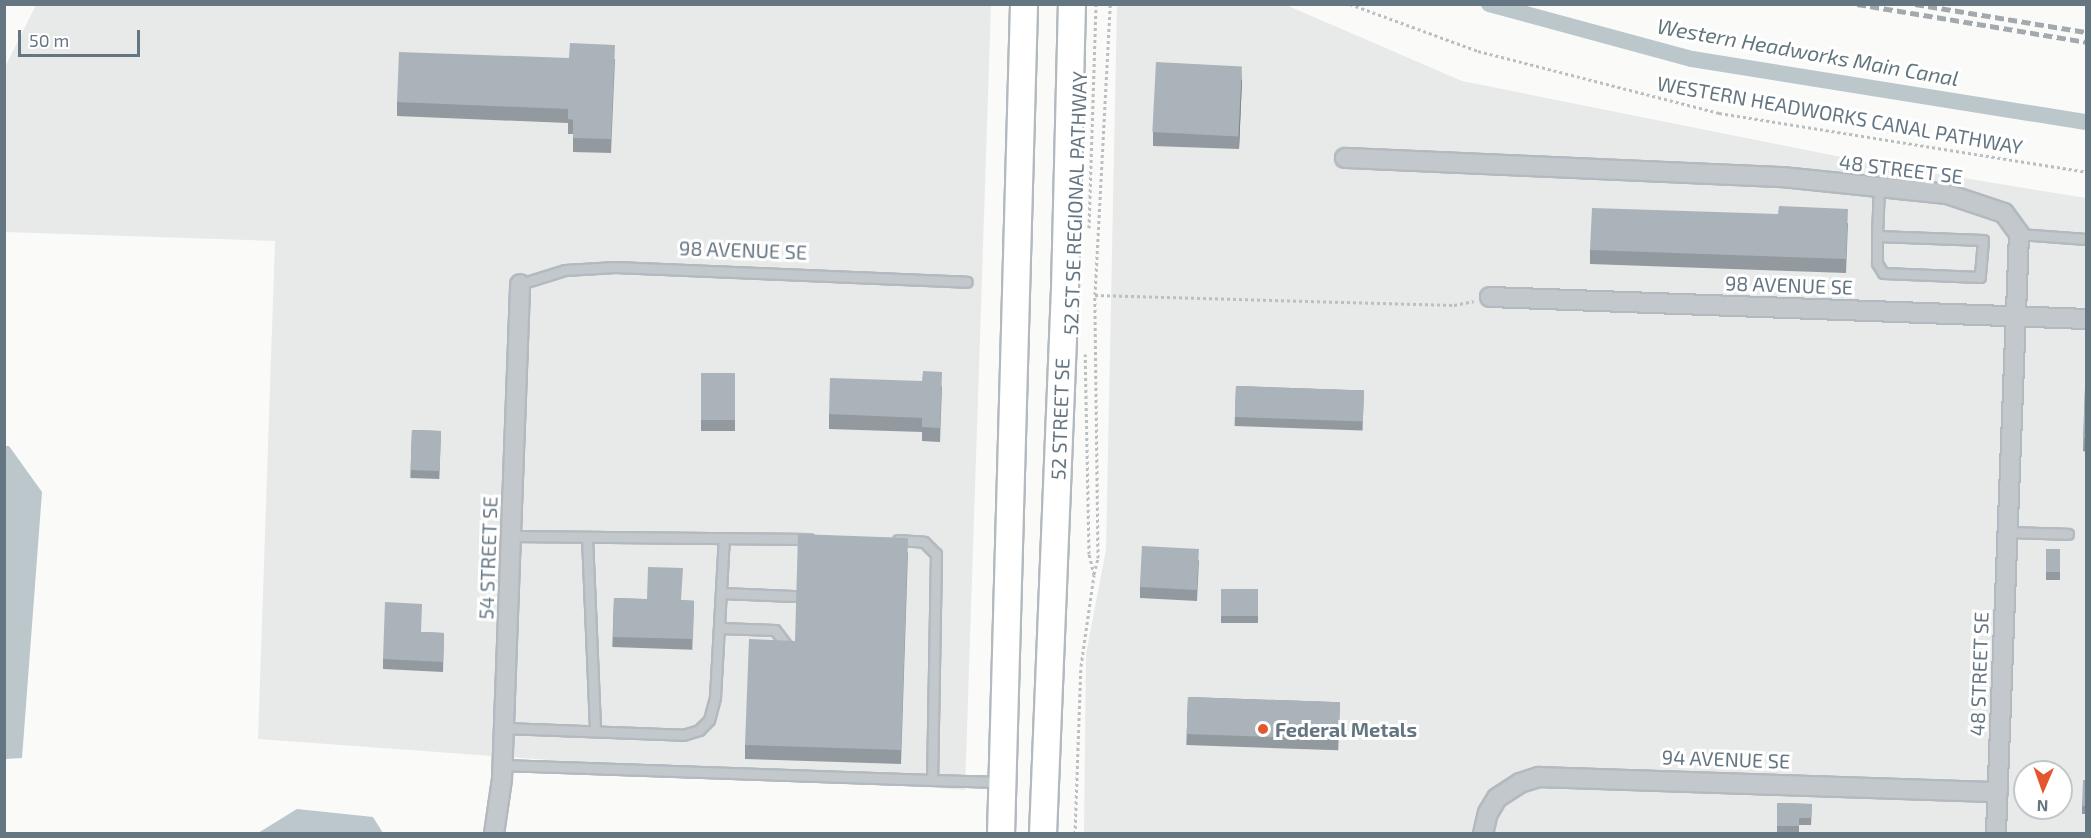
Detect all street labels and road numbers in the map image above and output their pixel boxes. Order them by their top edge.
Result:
street label: 52 ST SE REGIONAL PATHWAY [1058,70,1092,336]
street label: WESTERN HEADWORKS CANAL PATHWAY [1655,71,2025,159]
street label: 48 STREET SE [1838,149,1964,189]
street label: 98 AVENUE SE [678,236,808,264]
street label: 98 AVENUE SE [1724,271,1854,299]
street label: 52 STREET SE [1046,357,1074,481]
street label: 54 STREET SE [474,496,502,620]
street label: 48 STREET SE [1965,611,1993,737]
street label: 94 AVENUE SE [1661,745,1791,773]

